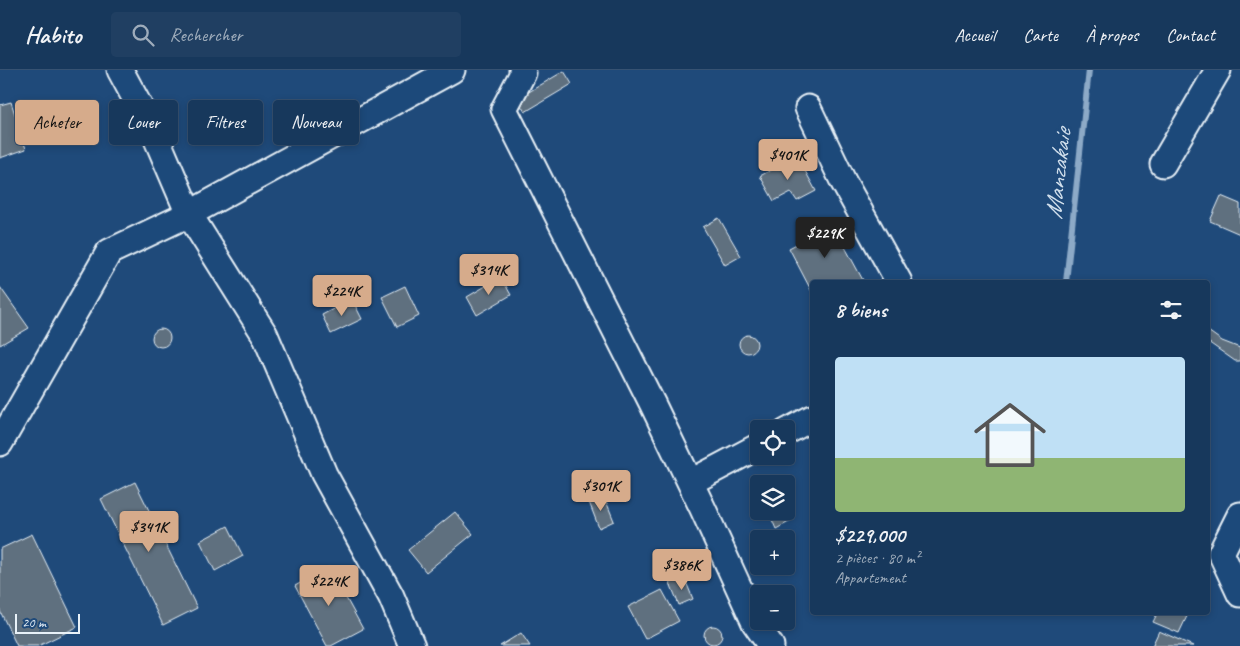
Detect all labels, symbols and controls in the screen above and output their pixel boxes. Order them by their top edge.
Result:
search box [111,12,461,57]
text: Habito [25,20,81,50]
icon: search [129,21,157,49]
text: Rechercher [169,23,242,47]
text: Accueil [955,24,995,46]
text: Carte [1023,24,1058,46]
text: À propos [1086,24,1138,46]
text: Contact [1166,24,1215,46]
chip: Acheter [15,100,99,145]
chip: Louer [109,100,178,145]
chip: Filtres [188,100,263,145]
chip: Nouveau [273,100,359,145]
water label: Manzakaie [1037,124,1079,221]
pin: $401K [753,138,823,181]
text: $401K [770,145,806,165]
pin: $229K [790,216,860,259]
text: $229K [807,223,843,243]
pin: $314K [454,254,524,296]
text: $314K [471,260,507,280]
pin: $224K [307,274,377,317]
text: $224K [324,281,360,301]
icon: filters [1157,296,1185,324]
text: 8 biens [835,297,887,323]
icon: home [965,390,1055,480]
map controls [750,420,795,630]
button: locate [750,420,795,465]
pin: $301K [566,470,636,512]
button: layers [750,475,795,520]
text: $301K [583,476,619,496]
pin: $341K [114,510,184,553]
text: $341K [131,517,167,537]
text: $229,000 [835,522,905,548]
button: + [750,530,795,575]
pin: $386K [647,548,717,591]
text: 2 pièces · 80 m² [835,548,920,568]
text: $386K [663,555,701,575]
pin: $224K [294,564,364,607]
text: Appartement [835,568,906,588]
text: $224K [311,571,347,591]
button: − [750,585,795,630]
scale bar [15,611,80,634]
text: 20 m [22,614,46,631]

